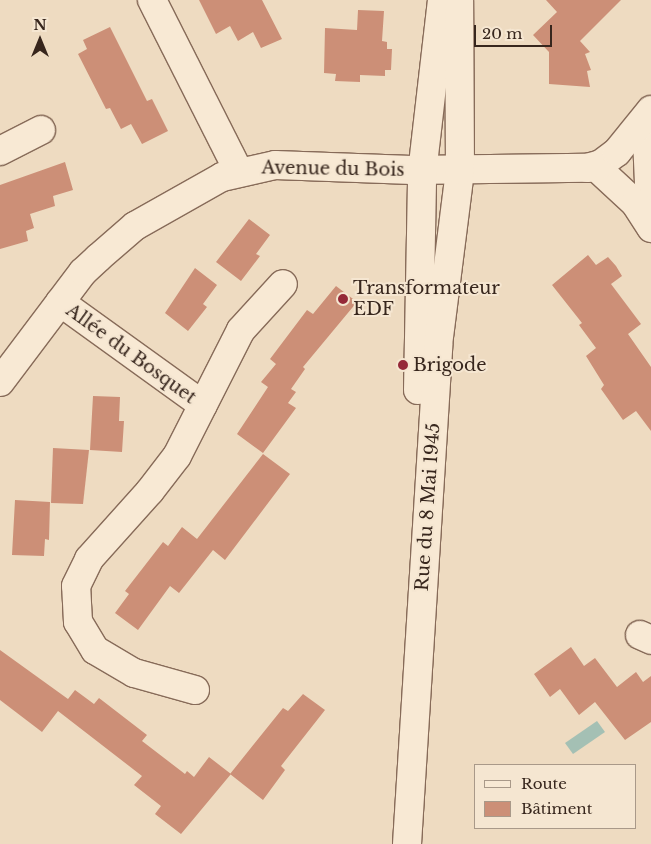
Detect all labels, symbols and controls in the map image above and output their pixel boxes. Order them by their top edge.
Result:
north arrow [15,15,65,65]
scale bar [476,15,554,47]
text: N [33,16,47,34]
text: 20 m [482,24,522,43]
street label: Avenue du Bois [261,157,405,181]
place label: Transformateur EDF [353,278,500,320]
marker: Transformateur EDF [337,293,349,305]
street label: Allée du Bosquet [62,300,200,408]
place label: Brigode [413,354,486,376]
marker: Brigode [397,359,409,371]
street label: Rue du 8 Mai 1945 [411,422,445,592]
legend [473,764,636,829]
text: Route [521,774,567,793]
text: Bâtiment [521,799,592,818]

